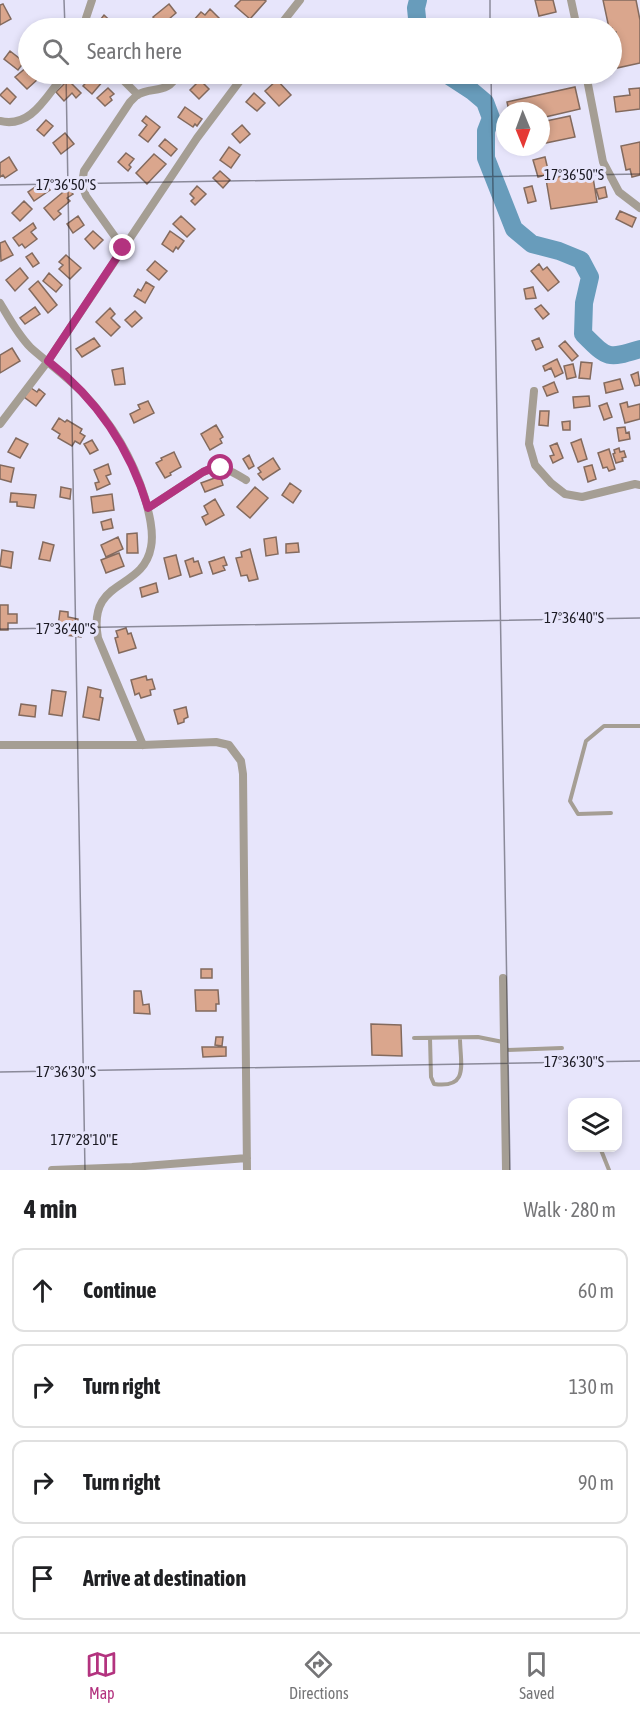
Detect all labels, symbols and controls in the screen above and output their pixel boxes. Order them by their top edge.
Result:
search box [18,18,622,84]
icon: search [39,35,72,68]
text: Search here [87,38,182,64]
north arrow [496,102,550,156]
text: 17°36'50"S [544,166,604,183]
text: 17°36'50"S [36,176,96,193]
route end [109,234,135,260]
route start [207,454,233,480]
text: 17°36'40"S [544,609,604,626]
text: 17°36'40"S [36,620,96,637]
text: 17°36'30"S [544,1053,604,1070]
text: 17°36'30"S [36,1063,96,1080]
map controls [568,1098,622,1152]
button: layers [568,1098,622,1152]
text: 177°28'10"E [50,1131,118,1148]
text: 4 min [24,1194,77,1224]
text: Walk · 280 m [524,1198,616,1221]
icon: ahead [26,1274,59,1307]
text: Continue [83,1277,157,1303]
text: 60 m [578,1279,614,1302]
icon: right [26,1370,59,1403]
text: Turn right [83,1373,160,1399]
text: 130 m [569,1375,614,1398]
icon: right [26,1466,59,1499]
text: Turn right [83,1469,160,1495]
text: 90 m [578,1471,614,1494]
icon: arrive [26,1562,59,1595]
text: Arrive at destination [83,1565,246,1591]
tab: Map [85,1648,118,1702]
tab: Directions [289,1648,349,1702]
tab: Saved [519,1648,555,1702]

